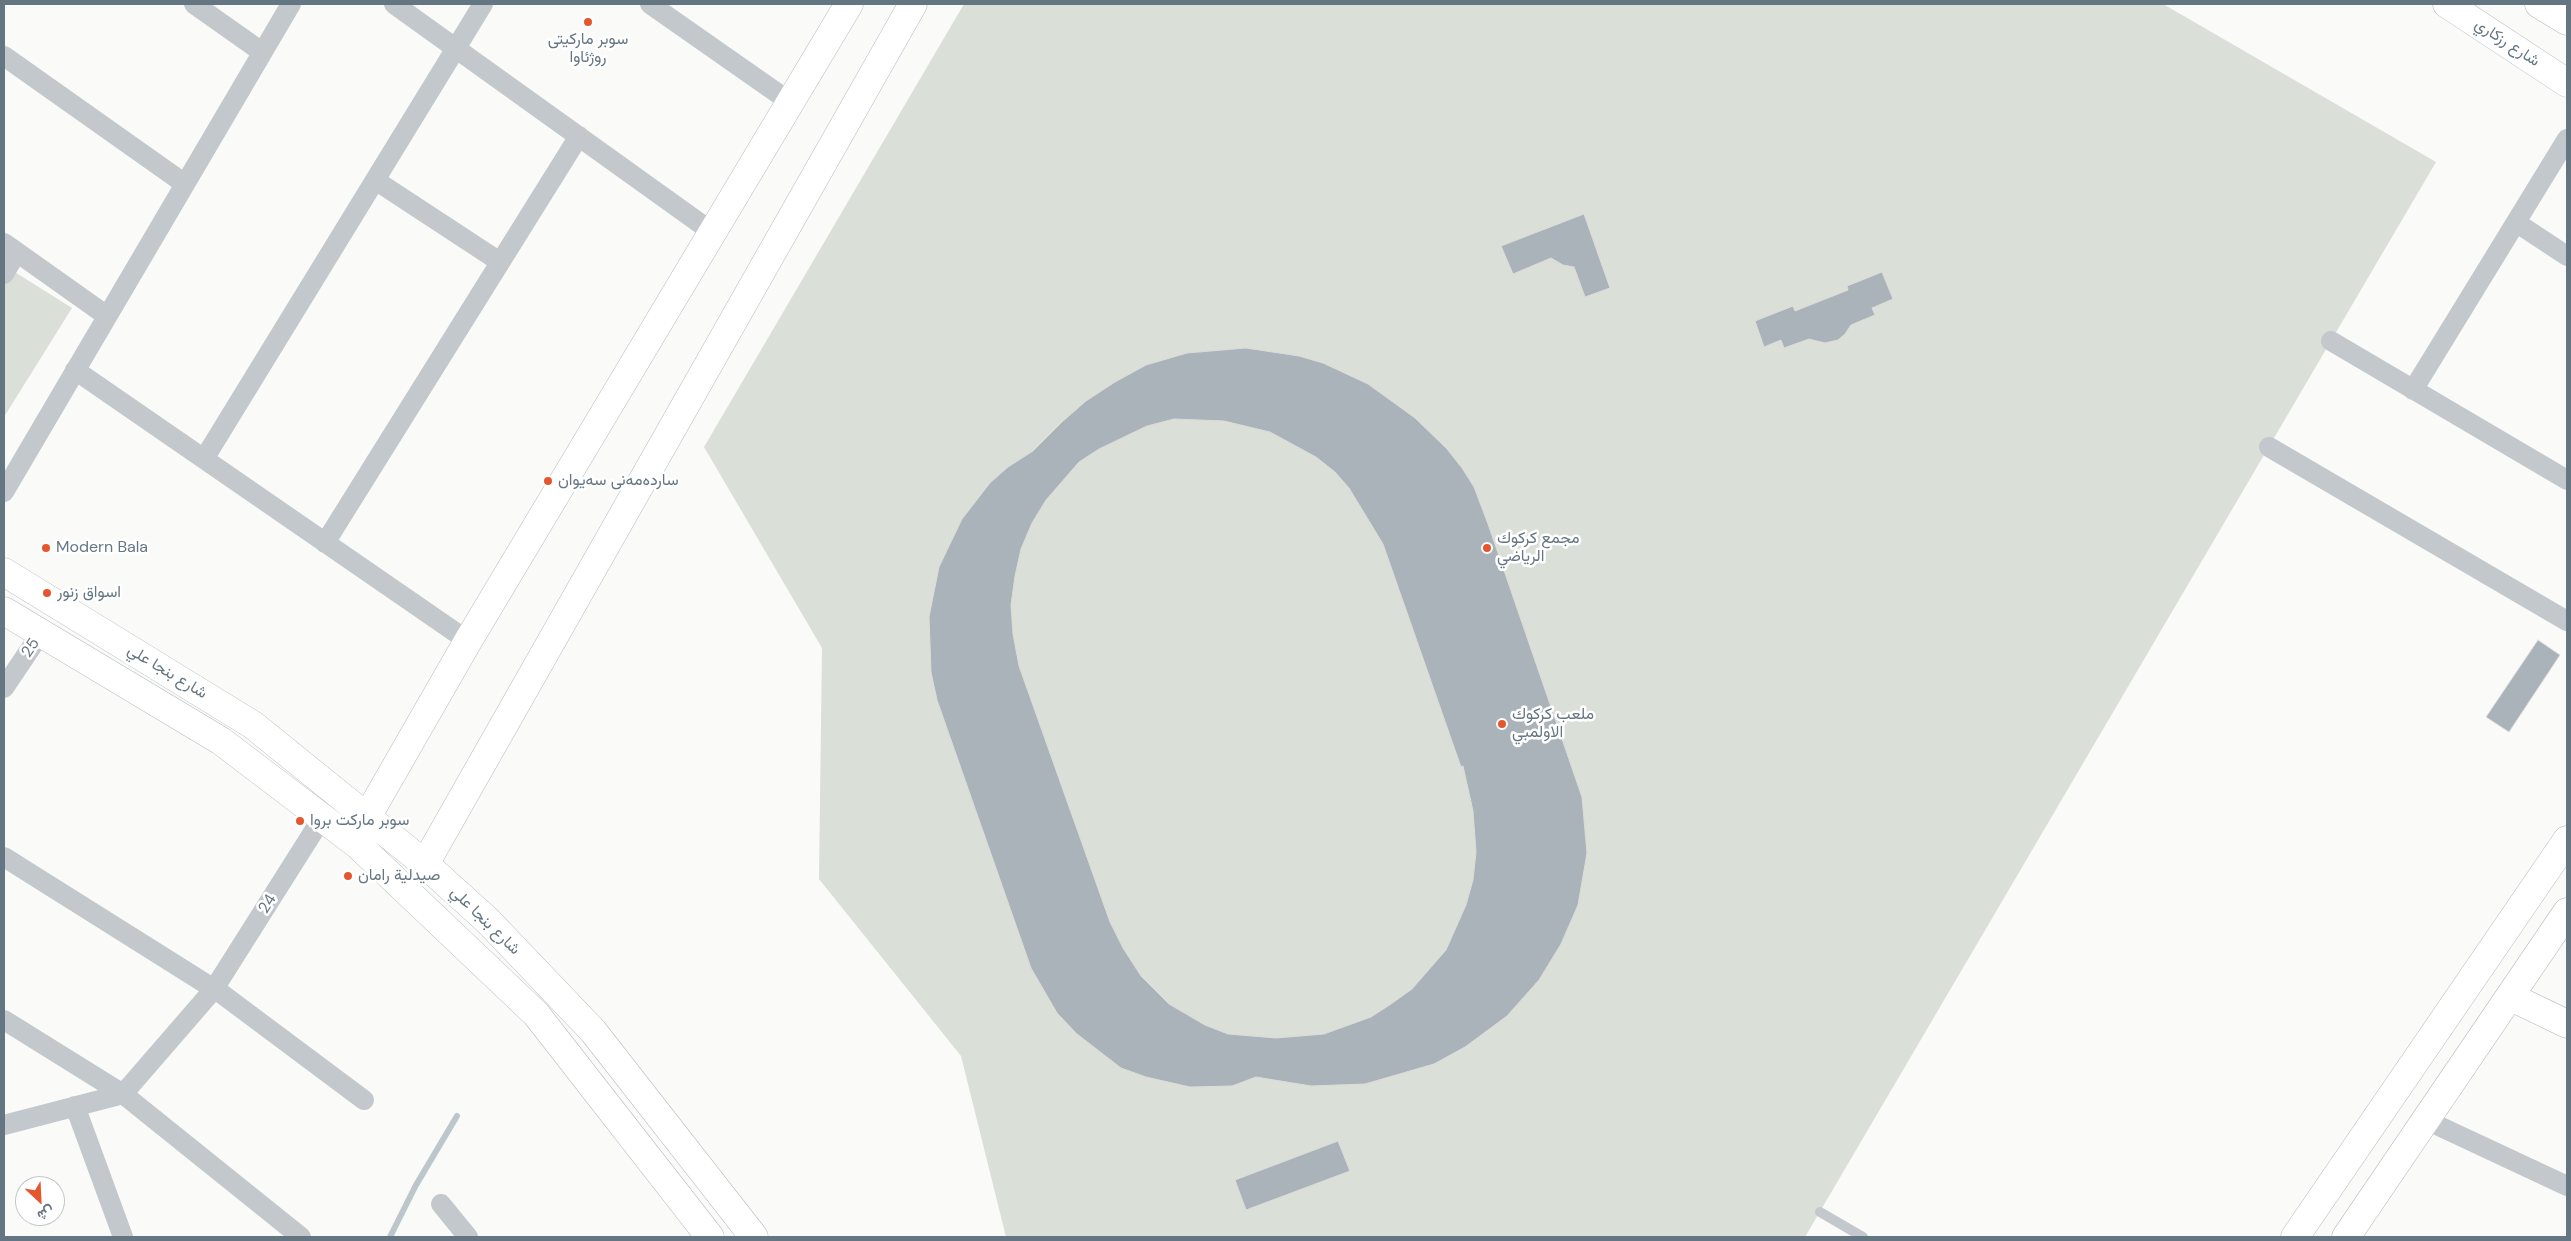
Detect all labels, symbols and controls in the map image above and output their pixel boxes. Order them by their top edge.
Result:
street label: شارع رزكاري [2471,15,2543,71]
marker: سوبر ماركيتى روژئاوا [582,16,594,28]
place label: سوبر ماركيتى روژئاوا [548,30,628,68]
place label: ساردەمەنی سەیوان [558,471,679,491]
marker: ساردەمەنی سەیوان [542,475,554,487]
place label: مجمع كركوك الرياضي [1497,529,1580,567]
place label: Modern Bala [56,538,148,558]
marker: Modern Bala [40,542,52,554]
marker: مجمع كركوك الرياضي [1481,542,1493,554]
place label: اسواق زنور [57,583,121,603]
marker: اسواق زنور [41,587,53,599]
street label: 25 [18,635,44,661]
street label: شارع بنجا علي [124,641,210,703]
place label: ملعب كركوك الاولمبي [1512,705,1594,743]
marker: ملعب كركوك الاولمبي [1496,718,1508,730]
place label: سوبر ماركت بروا [310,811,409,831]
marker: سوبر ماركت بروا [294,815,306,827]
place label: صيدلية رامان [358,866,440,886]
marker: صيدلية رامان [342,870,354,882]
street label: شارع بنجا علي [446,883,524,959]
street label: 24 [255,891,281,917]
north arrow [15,1176,65,1226]
text: ش [34,1202,57,1225]

